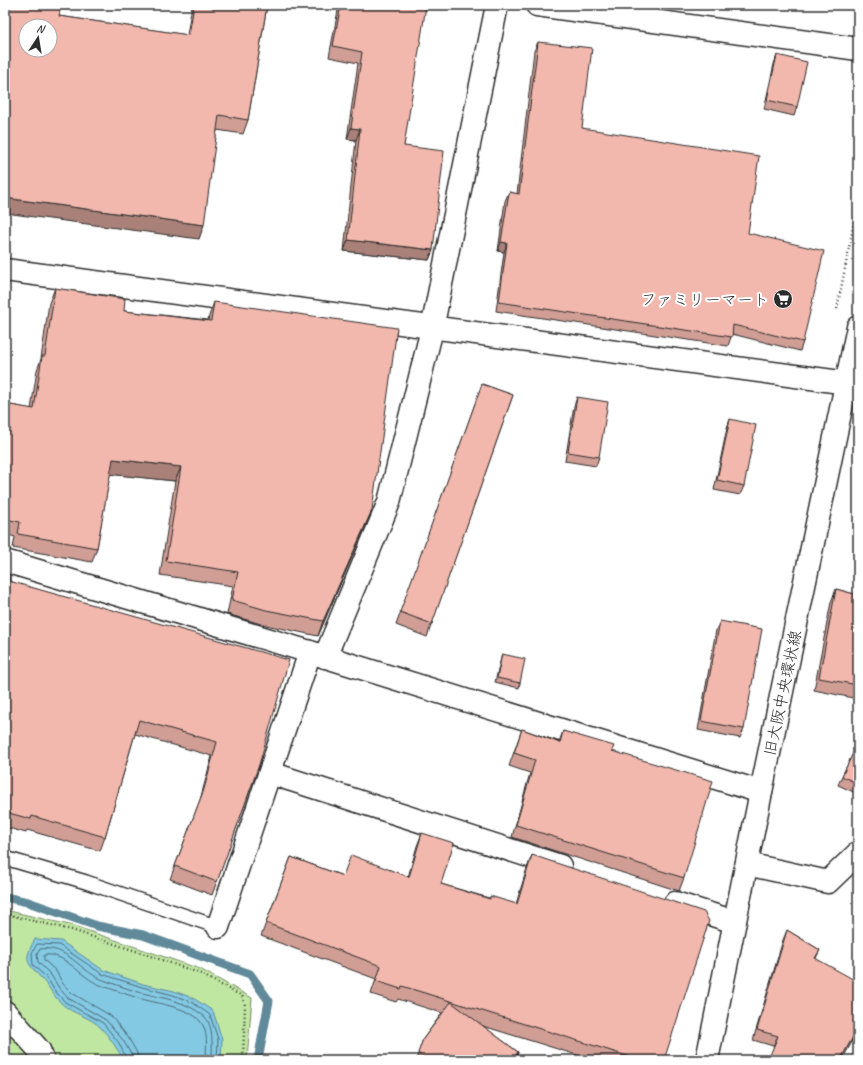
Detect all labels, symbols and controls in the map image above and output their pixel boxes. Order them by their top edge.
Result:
north arrow [18,18,58,58]
text: N [35,21,47,36]
supermarket icon: ファミリーマート [772,288,794,310]
place label: ファミリーマート [641,290,769,310]
street label: 旧大阪中央環状線 [760,629,806,758]

